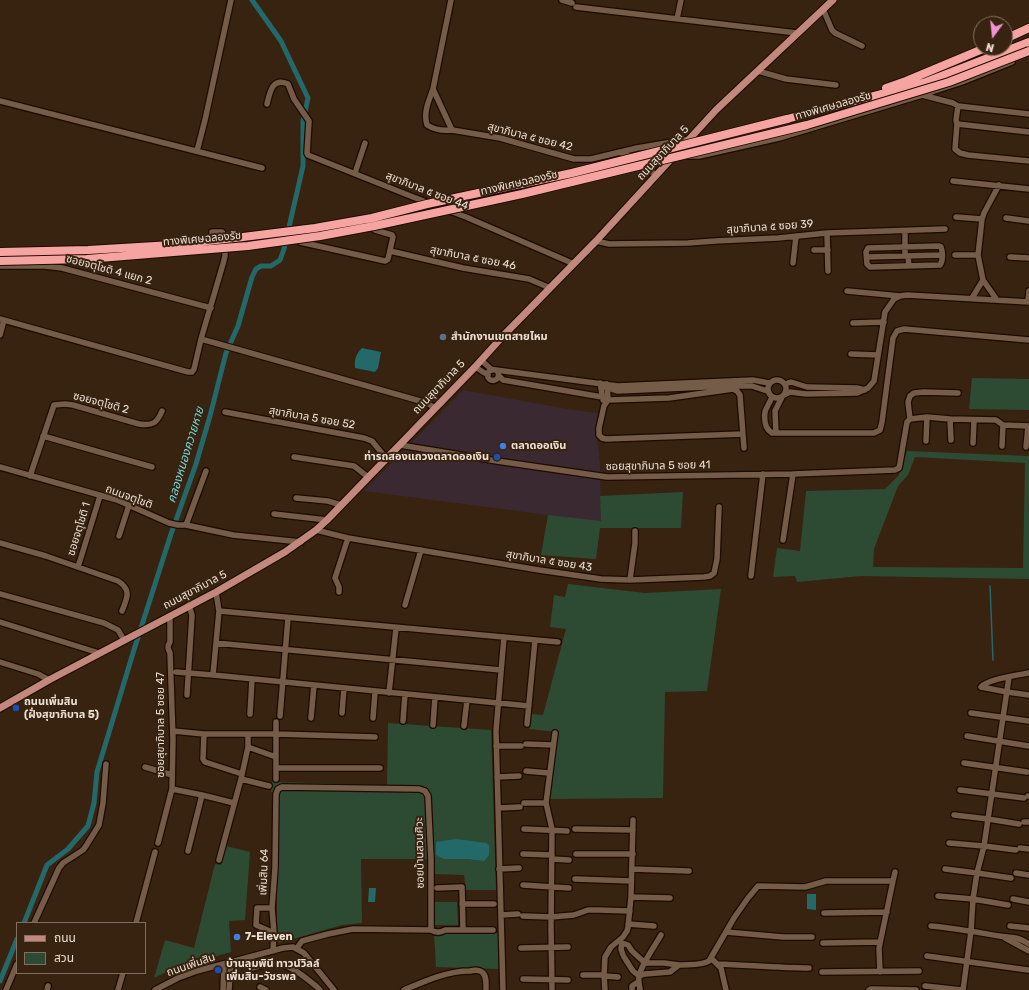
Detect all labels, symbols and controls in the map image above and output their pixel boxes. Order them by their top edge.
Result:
north arrow [973,16,1013,56]
text: N [985,40,996,54]
street label: ทางพิเศษฉลองรัช [794,89,872,123]
street label: สุขาภิบาล ๕ ซอย 42 [486,120,574,154]
street label: ถนนสุขาภิบาล 5 [634,123,692,183]
street label: ทางพิเศษฉลองรัช [479,168,559,198]
street label: สุขาภิบาล ๕ ซอย 44 [384,169,470,213]
street label: สุขาภิบาล ๕ ซอย 39 [726,217,814,237]
street label: ทางพิเศษฉลองรัช [162,229,242,249]
street label: สุขาภิบาล ๕ ซอย 46 [429,243,517,273]
street label: ซอยจตุโชติ 4 แยก 2 [65,252,153,288]
place label: สำนักงานเขตสายไหม [451,330,548,344]
marker: สำนักงานเขตสายไหม [438,332,448,342]
street label: ถนนสุขาภิบาล 5 [410,357,468,417]
street label: ซอยจตุโชติ 2 [72,389,130,417]
street label: สุขาภิบาล 5 ซอย 52 [268,404,356,432]
water label: คลองหนองควายหาย [165,405,207,505]
place label: ตลาดออเงิน [511,439,566,453]
marker: ตลาดออเงิน [498,441,508,451]
place label: ท่ารถสองแถวงตลาดออเงิน [364,450,489,464]
marker: ท่ารถสองแถวงตลาดออเงิน [492,452,502,462]
street label: ซอยสุขาภิบาล 5 ซอย 41 [606,458,710,474]
street label: ถนนจตุโชติ [104,482,154,512]
street label: ซอยจตุโชติ 1 [65,501,93,557]
street label: สุขาภิบาล ๕ ซอย 43 [505,548,593,574]
street label: ถนนสุขาภิบาล 5 [161,568,229,612]
street label: ซอยสุขาภิบาล 5 ซอย 47 [154,672,168,778]
place label: ถนนเพิ่มสิน (ฝั่งสุขาภิบาล 5) [24,695,99,721]
marker: ถนนเพิ่มสิน (ฝั่งสุขาภิบาล 5) [11,703,21,713]
street label: ซอยบ้านสวนศิวะ [413,817,427,889]
street label: เพิ่มสิน 64 [257,848,271,896]
legend [16,922,146,974]
place label: 7-Eleven [245,930,293,944]
text: ถนน [54,931,76,945]
marker: 7-Eleven [232,932,242,942]
text: สวน [54,951,74,965]
street label: ถนนเพิ่มสิน [165,951,217,979]
place label: บ้านลุมพินี ทาวน์วิลล์ เพิ่มสิน-วัชรพล [226,957,319,983]
marker: บ้านลุมพินี ทาวน์วิลล์ เพิ่มสิน-วัชรพล [213,965,223,975]

